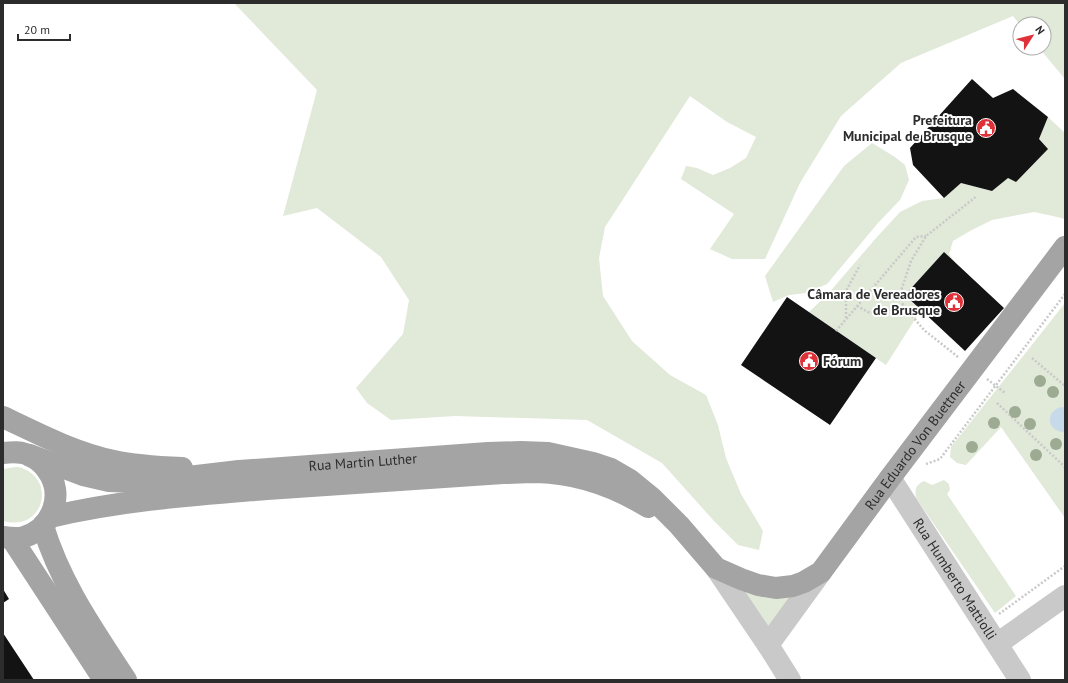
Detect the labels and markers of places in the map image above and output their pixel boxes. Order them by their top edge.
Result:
place label: Prefeitura Municipal de Brusque [843,111,972,145]
public building icon: Prefeitura Municipal de Brusque [975,117,997,139]
place label: Câmara de Vereadores de Brusque [807,285,940,319]
public building icon: Câmara de Vereadores de Brusque [943,291,965,313]
public building icon: Fórum [798,350,820,372]
place label: Fórum [823,352,861,370]

